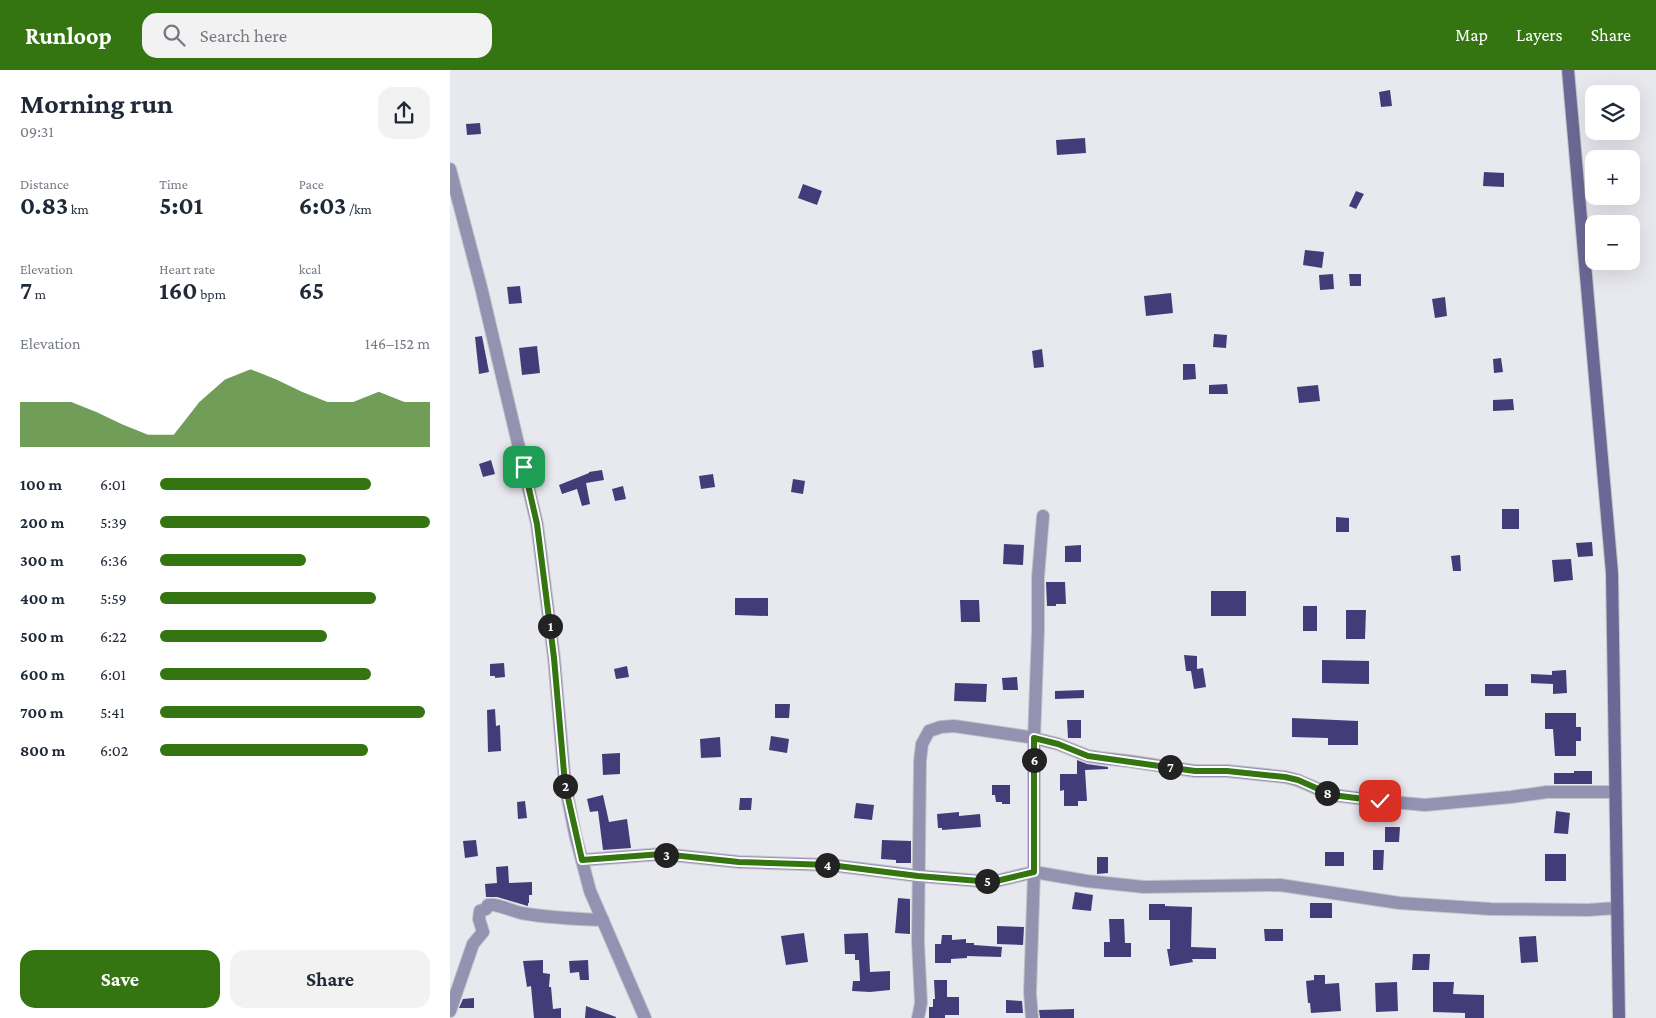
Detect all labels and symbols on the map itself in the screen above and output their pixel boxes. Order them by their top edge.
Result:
pin [503,446,545,488]
pin: 1 [538,614,562,638]
pin: 6 [1022,748,1046,772]
pin: 7 [1158,754,1182,780]
pin: 2 [552,774,578,798]
pin: 8 [1314,780,1340,806]
pin [1359,780,1401,822]
pin: 3 [654,842,678,868]
pin: 4 [814,852,840,878]
pin: 5 [974,868,1000,894]

